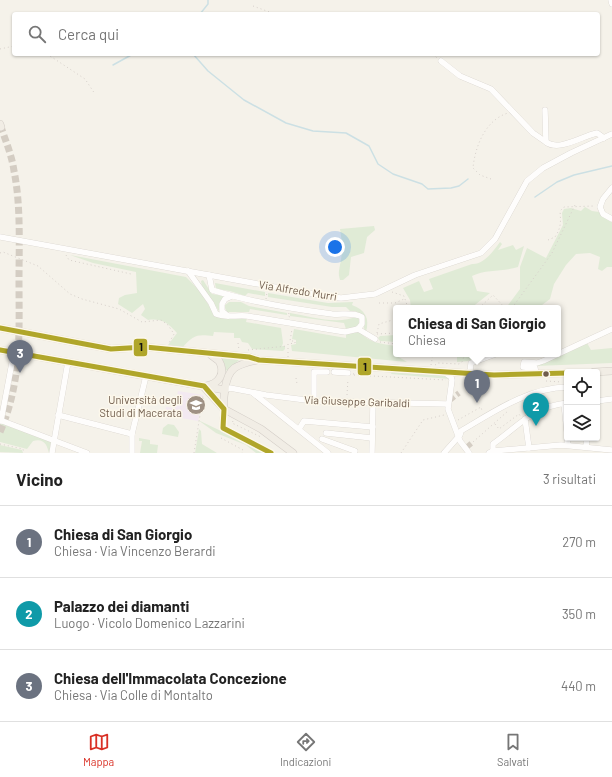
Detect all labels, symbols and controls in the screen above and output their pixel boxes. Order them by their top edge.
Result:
search box [12,12,600,56]
icon: search [26,23,48,45]
text: Cerca qui [58,25,119,43]
your location [325,237,345,257]
street label: Via Alfredo Murri [258,277,338,303]
popup [393,305,561,357]
text: Chiesa di San Giorgio [408,314,546,332]
text: Chiesa [408,332,446,348]
line badge: 1 [133,338,148,357]
pin: 3 [7,340,33,373]
text: 1 [139,340,143,353]
line badge: 1 [357,357,372,376]
text: 1 [363,360,367,373]
unlabelled marker [541,369,551,379]
map controls [564,369,600,441]
button: locate [564,369,600,405]
pin: 1 [464,370,490,403]
place label: Università degli Studi di Macerata [99,393,182,419]
street label: Via Giuseppe Garibaldi [304,393,410,409]
pin: 2 [523,393,549,426]
school or university icon: Università degli Studi di Macerata [185,394,207,416]
button: layers [564,405,600,441]
text: Vicino [16,469,63,489]
text: 3 risultati [543,471,596,487]
text: Chiesa di San Giorgio [54,525,192,543]
text: 1 [27,534,31,550]
text: 270 m [562,534,596,550]
text: Chiesa · Via Vincenzo Berardi [54,543,216,559]
text: Palazzo dei diamanti [54,597,189,615]
text: 2 [25,606,33,622]
text: 350 m [562,606,596,622]
text: Luogo · Vicolo Domenico Lazzarini [54,615,245,631]
text: Chiesa dell'Immacolata Concezione [54,669,287,687]
text: 3 [25,678,33,694]
text: 440 m [561,678,596,694]
text: Chiesa · Via Colle di Montalto [54,687,213,703]
tab: Mappa [83,731,114,768]
tab: Indicazioni [280,731,331,768]
tab: Salvati [497,731,529,768]

